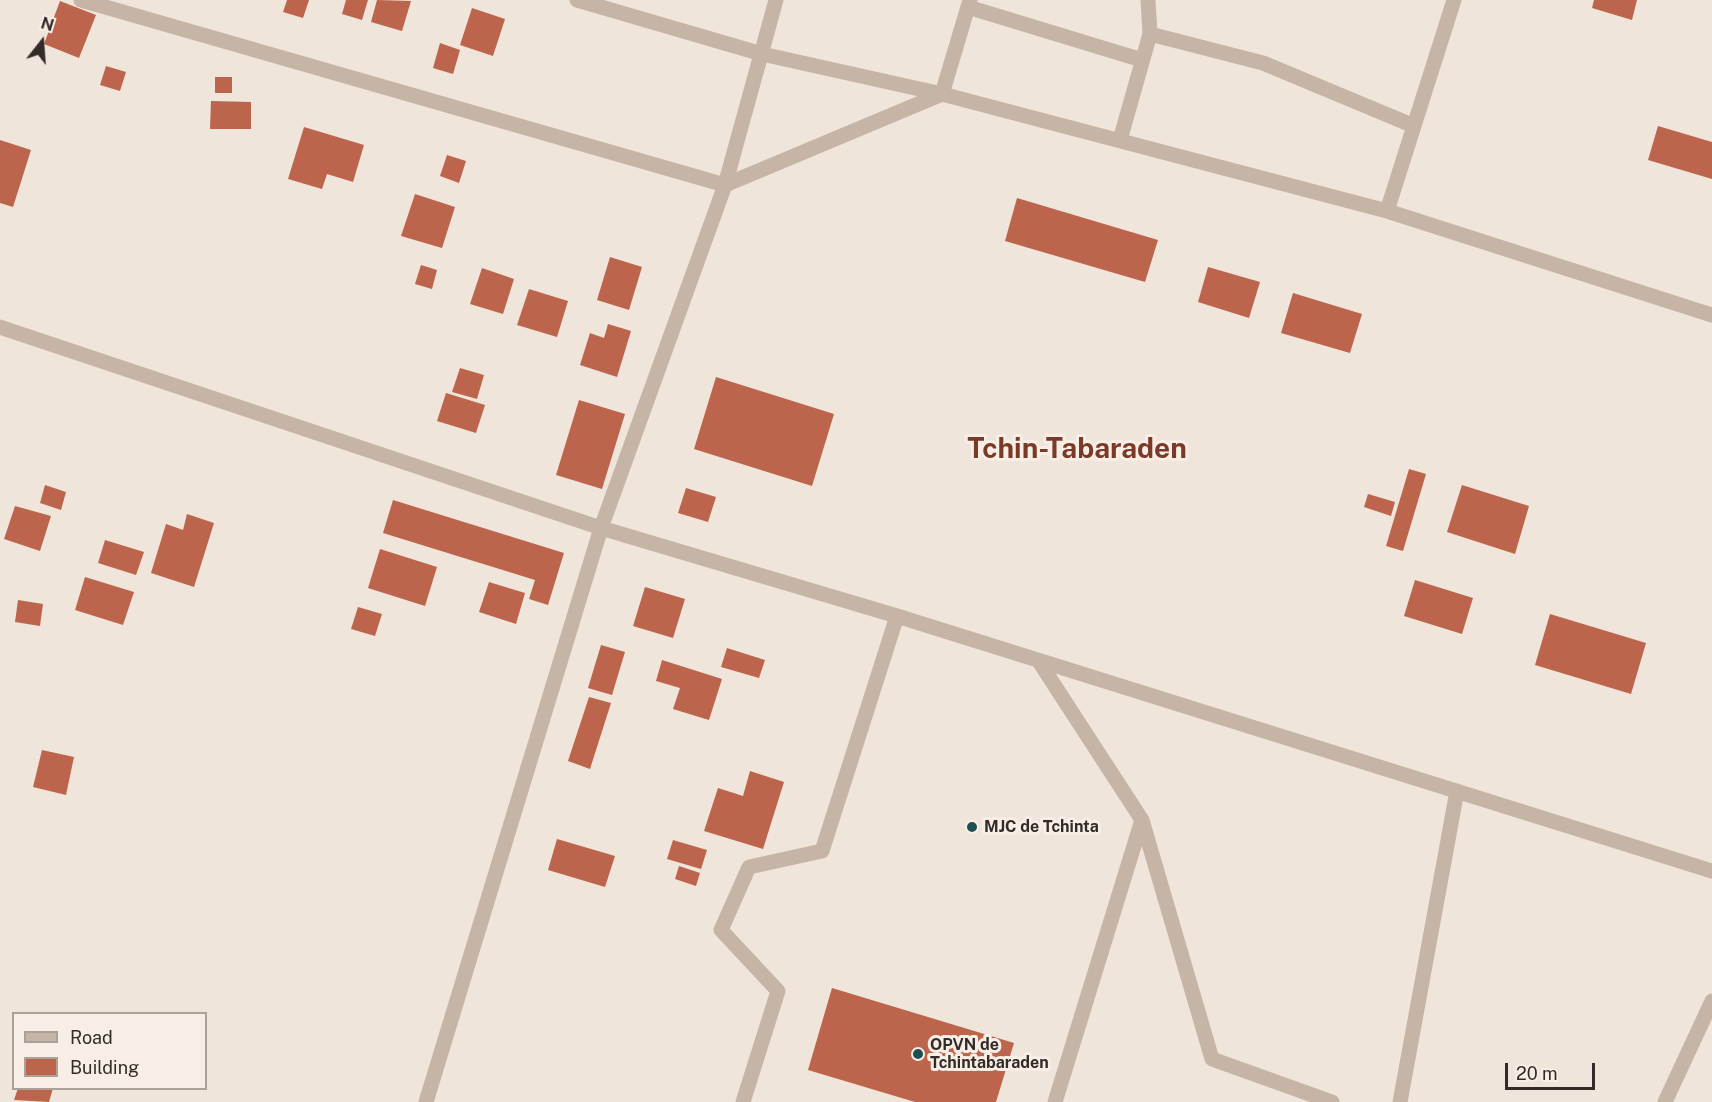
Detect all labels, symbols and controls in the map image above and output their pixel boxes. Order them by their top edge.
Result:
north arrow [12,12,72,72]
text: N [39,13,56,35]
district label: Tchin-Tabaraden [967,432,1187,466]
place label: MJC de Tchinta [984,817,1099,837]
marker: MJC de Tchinta [965,820,979,834]
legend [12,1012,207,1090]
text: Road [70,1027,113,1048]
place label: OPVN de Tchintabaraden [930,1035,1049,1073]
marker: OPVN de Tchintabaraden [911,1047,925,1061]
scale bar [1508,1051,1598,1089]
text: Building [70,1057,139,1078]
text: 20 m [1516,1063,1558,1084]

